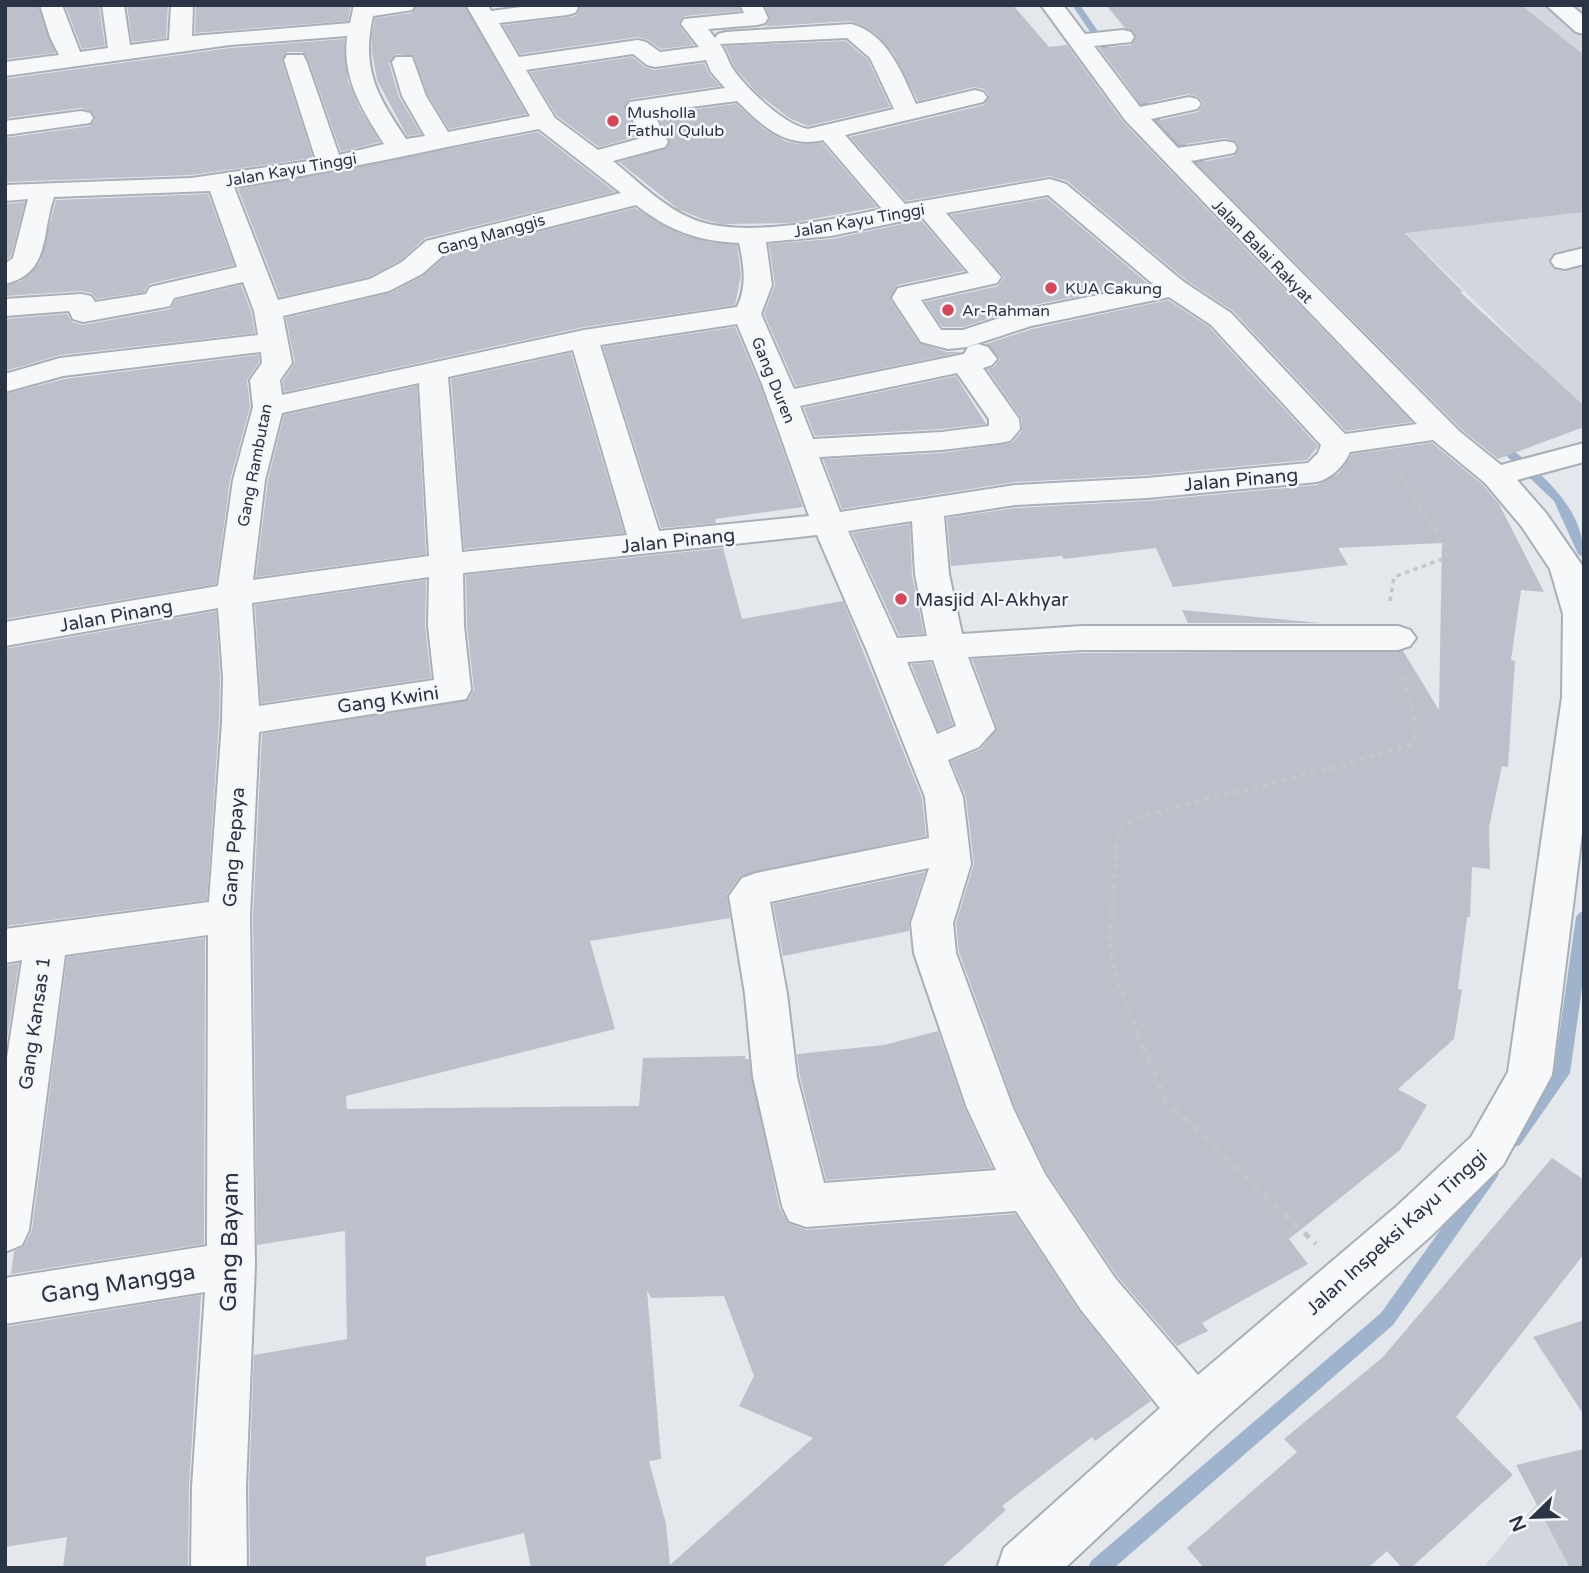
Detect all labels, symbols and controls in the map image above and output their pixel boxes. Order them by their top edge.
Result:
place label: Musholla Fathul Qulub [627,103,724,141]
marker: Musholla Fathul Qulub [605,113,621,129]
street label: Jalan Kayu Tinggi [224,149,358,191]
street label: Jalan Balai Rakyat [1207,195,1317,308]
street label: Jalan Kayu Tinggi [792,200,926,242]
street label: Gang Manggis [435,210,547,260]
place label: KUA Cakung [1065,279,1162,299]
marker: KUA Cakung [1043,280,1059,296]
place label: Ar-Rahman [962,301,1050,321]
marker: Ar-Rahman [940,302,956,318]
street label: Gang Duren [747,334,799,427]
street label: Gang Rambutan [233,402,277,528]
street label: Jalan Pinang [1183,464,1299,496]
street label: Jalan Pinang [620,524,736,558]
place label: Masjid Al-Akhyar [915,589,1069,611]
marker: Masjid Al-Akhyar [893,591,909,607]
street label: Jalan Pinang [58,595,175,637]
street label: Gang Kwini [336,682,440,718]
street label: Gang Pepaya [219,786,249,908]
street label: Gang Kansas 1 [15,955,55,1091]
street label: Jalan Inspeksi Kayu Tinggi [1302,1146,1492,1320]
street label: Gang Bayam [215,1172,245,1312]
street label: Gang Mangga [39,1258,197,1310]
north arrow [1498,1482,1568,1552]
text: N [1505,1512,1531,1535]

